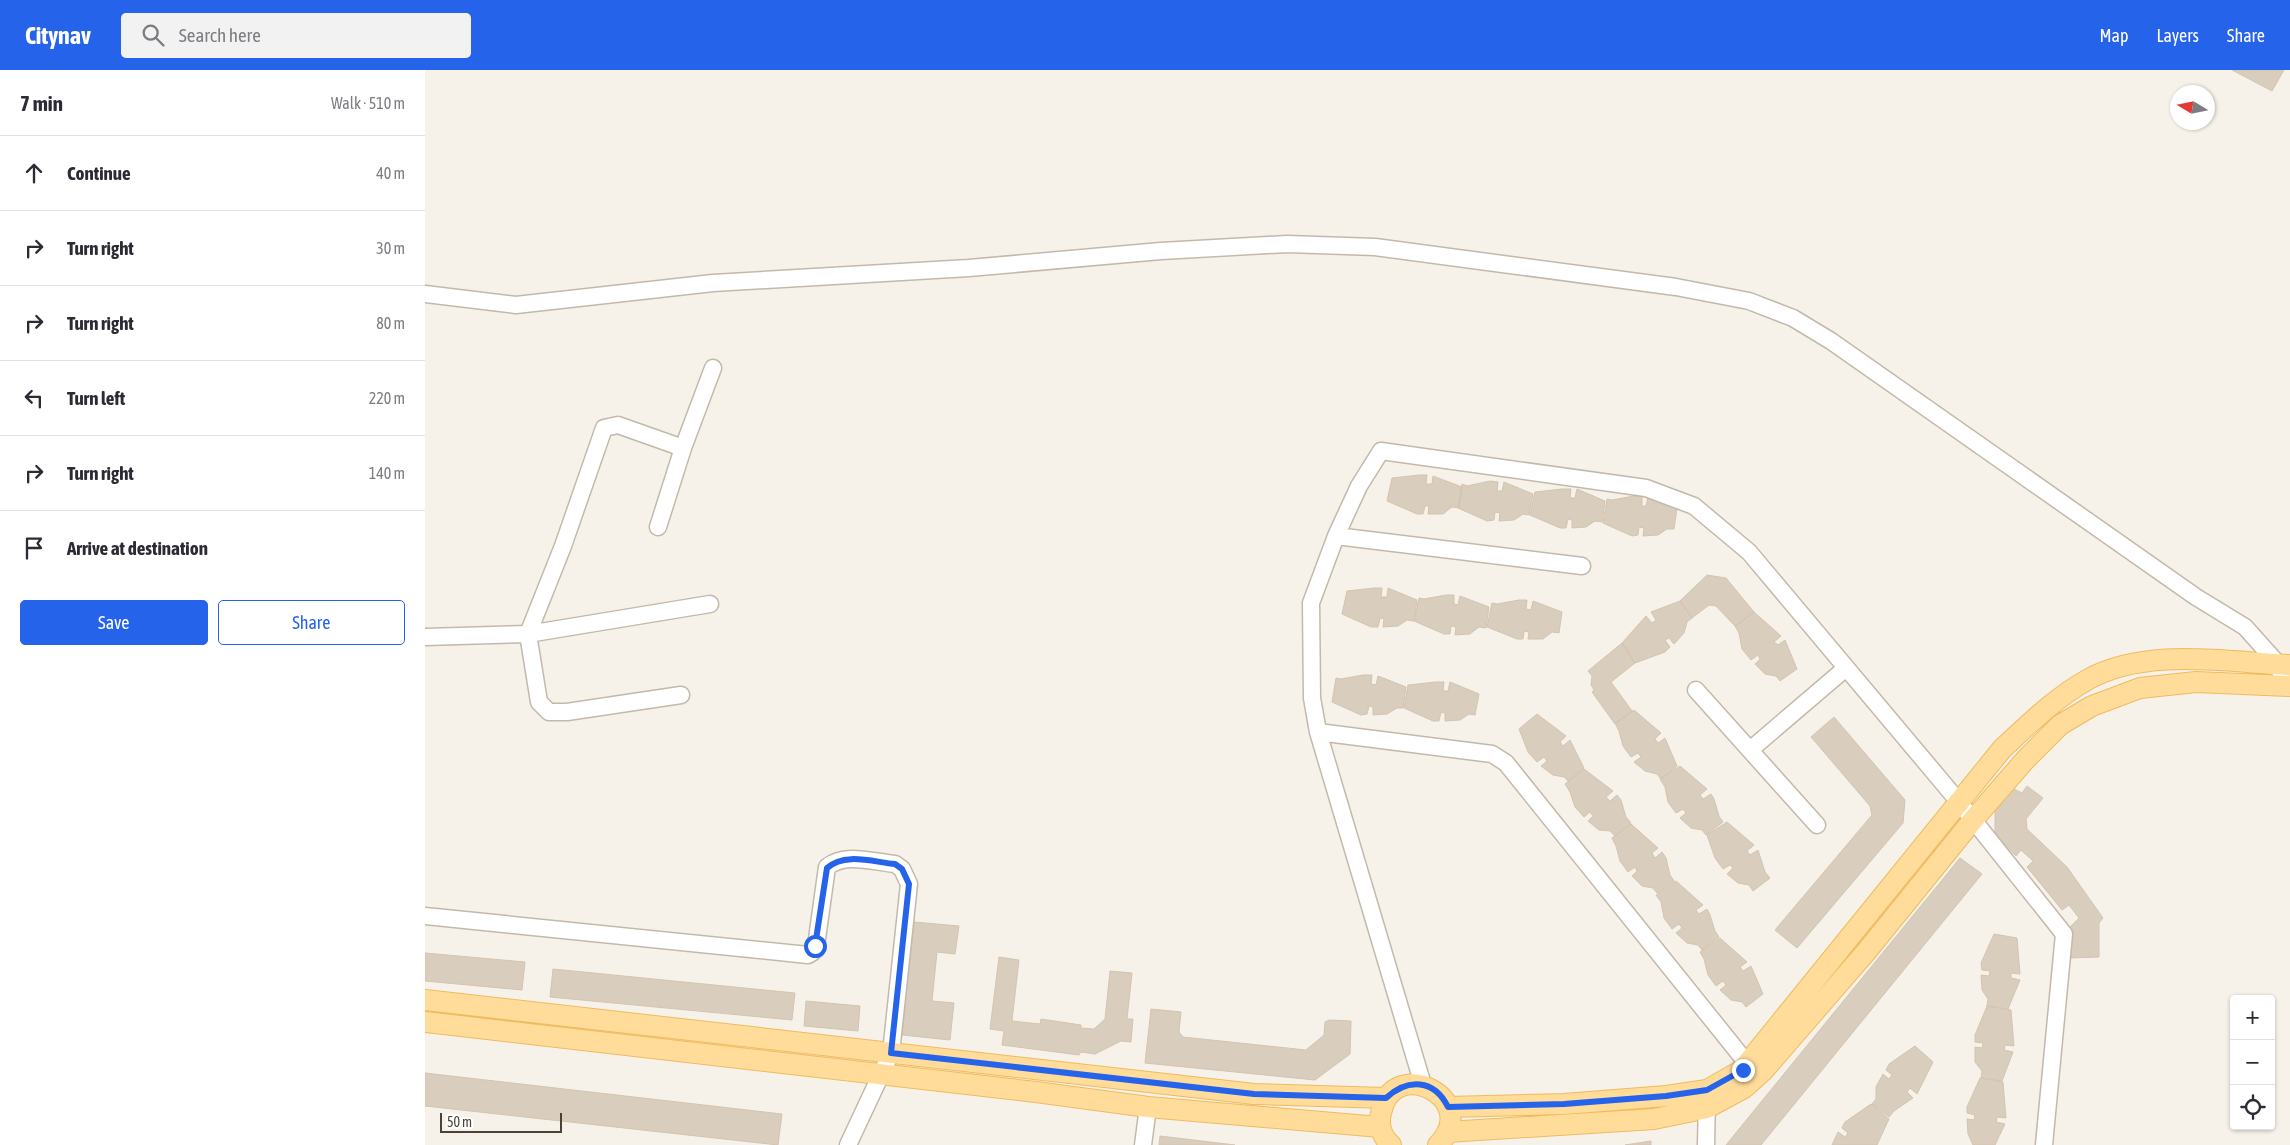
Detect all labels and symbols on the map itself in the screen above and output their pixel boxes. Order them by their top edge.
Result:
north arrow [2170,85,2215,130]
route start [804,935,827,958]
route end [1732,1059,1755,1082]
scale bar [440,1110,563,1133]

